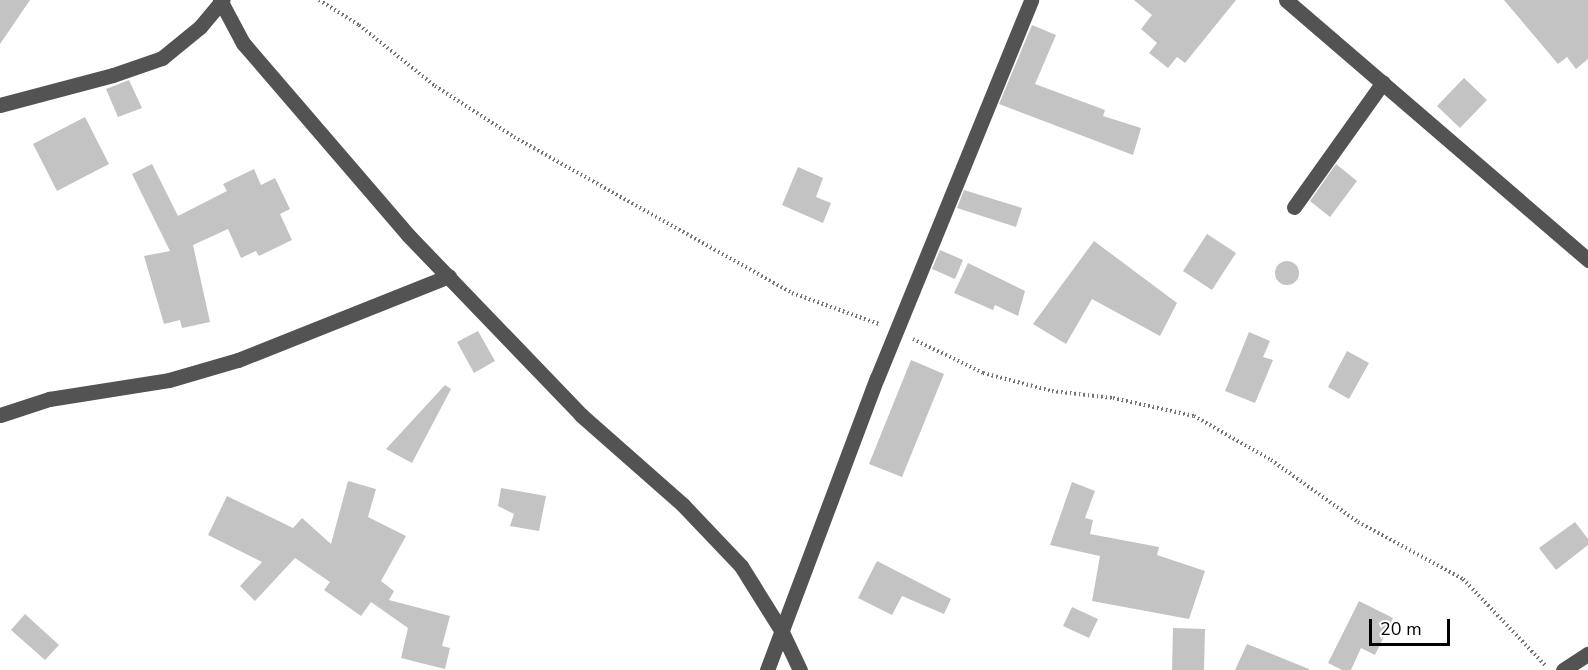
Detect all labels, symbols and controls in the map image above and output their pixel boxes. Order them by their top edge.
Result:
scale bar [1372,607,1453,645]
text: 20 m [1380,617,1422,641]

